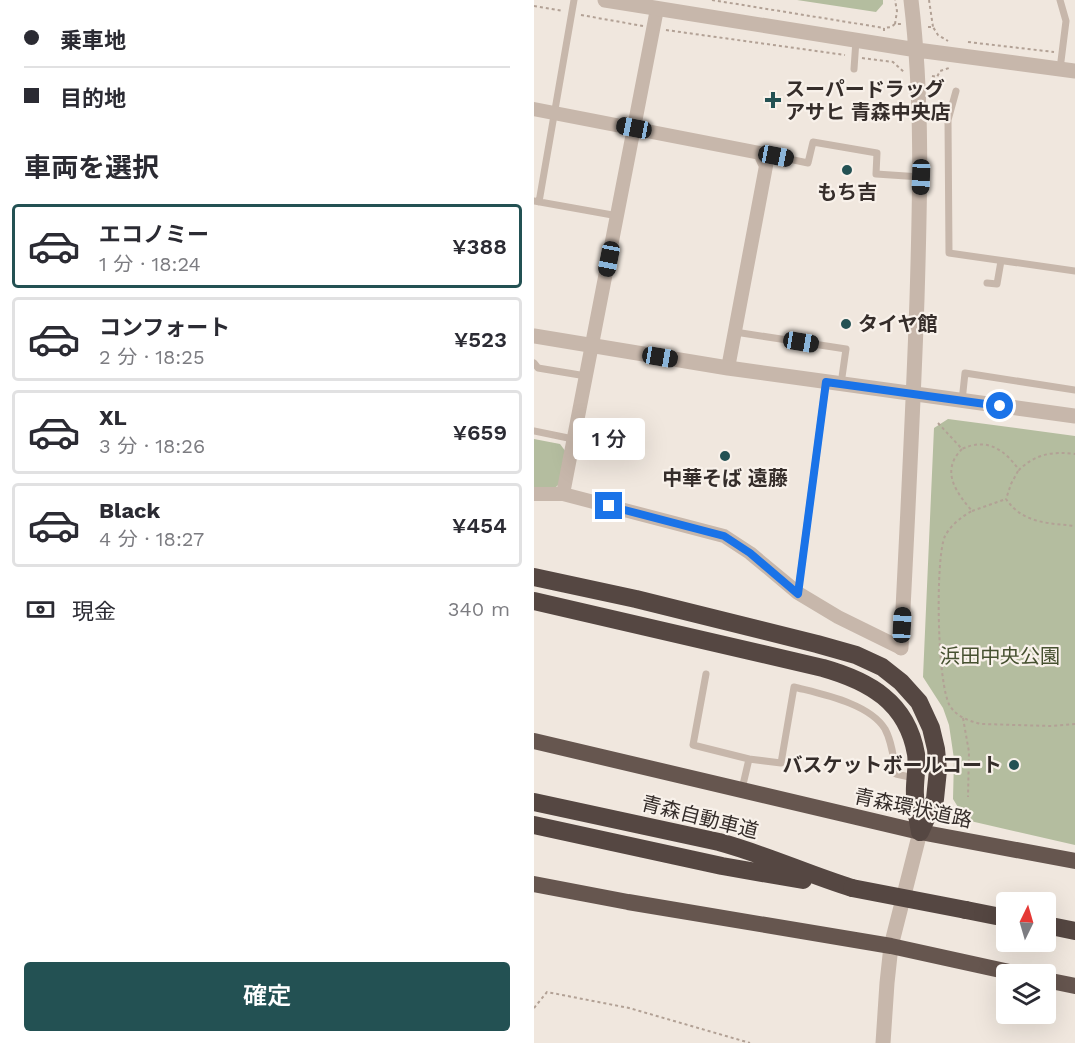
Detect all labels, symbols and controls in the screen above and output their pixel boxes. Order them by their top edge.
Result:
text: 乗車地 [60,28,126,53]
place label: スーパードラッグ アサヒ 青森中央店 [785,77,951,124]
text: 目的地 [60,86,126,111]
marker: スーパードラッグ アサヒ 青森中央店 [766,93,780,107]
car [615,116,653,140]
car [757,144,795,168]
text: 車両を選択 [24,152,159,184]
car [911,159,931,195]
marker: もち吉 [840,163,854,177]
place label: もち吉 [817,180,877,204]
icon: car [27,219,81,273]
text: エコノミー [99,222,209,247]
text: ¥388 [452,234,507,259]
car [597,240,621,278]
text: 1 分 · 18:24 [99,252,201,276]
icon: car [27,312,81,366]
place label: タイヤ館 [858,312,937,336]
text: コンフォート [99,315,230,340]
marker: タイヤ館 [839,317,853,331]
text: ¥523 [454,327,507,352]
car [782,330,820,354]
text: 2 分 · 18:25 [99,345,205,369]
car [641,345,679,369]
route start [986,392,1013,419]
icon: car [27,405,81,459]
text: XL [99,405,127,430]
callout: 1 分 [573,419,645,461]
text: ¥659 [453,420,507,445]
text: 1 分 [592,427,626,451]
text: 3 分 · 18:26 [99,434,205,458]
marker: 中華そば 遠藤 [718,449,732,463]
place label: 中華そば 遠藤 [662,466,788,490]
route end [595,492,622,519]
icon: car [27,498,81,552]
text: Black [99,498,160,523]
text: ¥454 [452,513,507,538]
text: 4 分 · 18:27 [99,527,204,551]
icon: cash [24,593,57,626]
text: 340 m [448,597,510,621]
text: 現金 [72,599,116,624]
car [892,607,912,643]
park label: 浜田中央公園 [940,644,1060,668]
place label: バスケットボールコート [782,753,1002,777]
marker: バスケットボールコート [1007,758,1021,772]
street label: 青森環状道路 [852,784,974,832]
street label: 青森自動車道 [639,791,761,843]
north arrow [996,892,1056,952]
map controls [996,892,1056,1024]
button: 確定 [24,962,510,1031]
button: layers [996,964,1056,1024]

